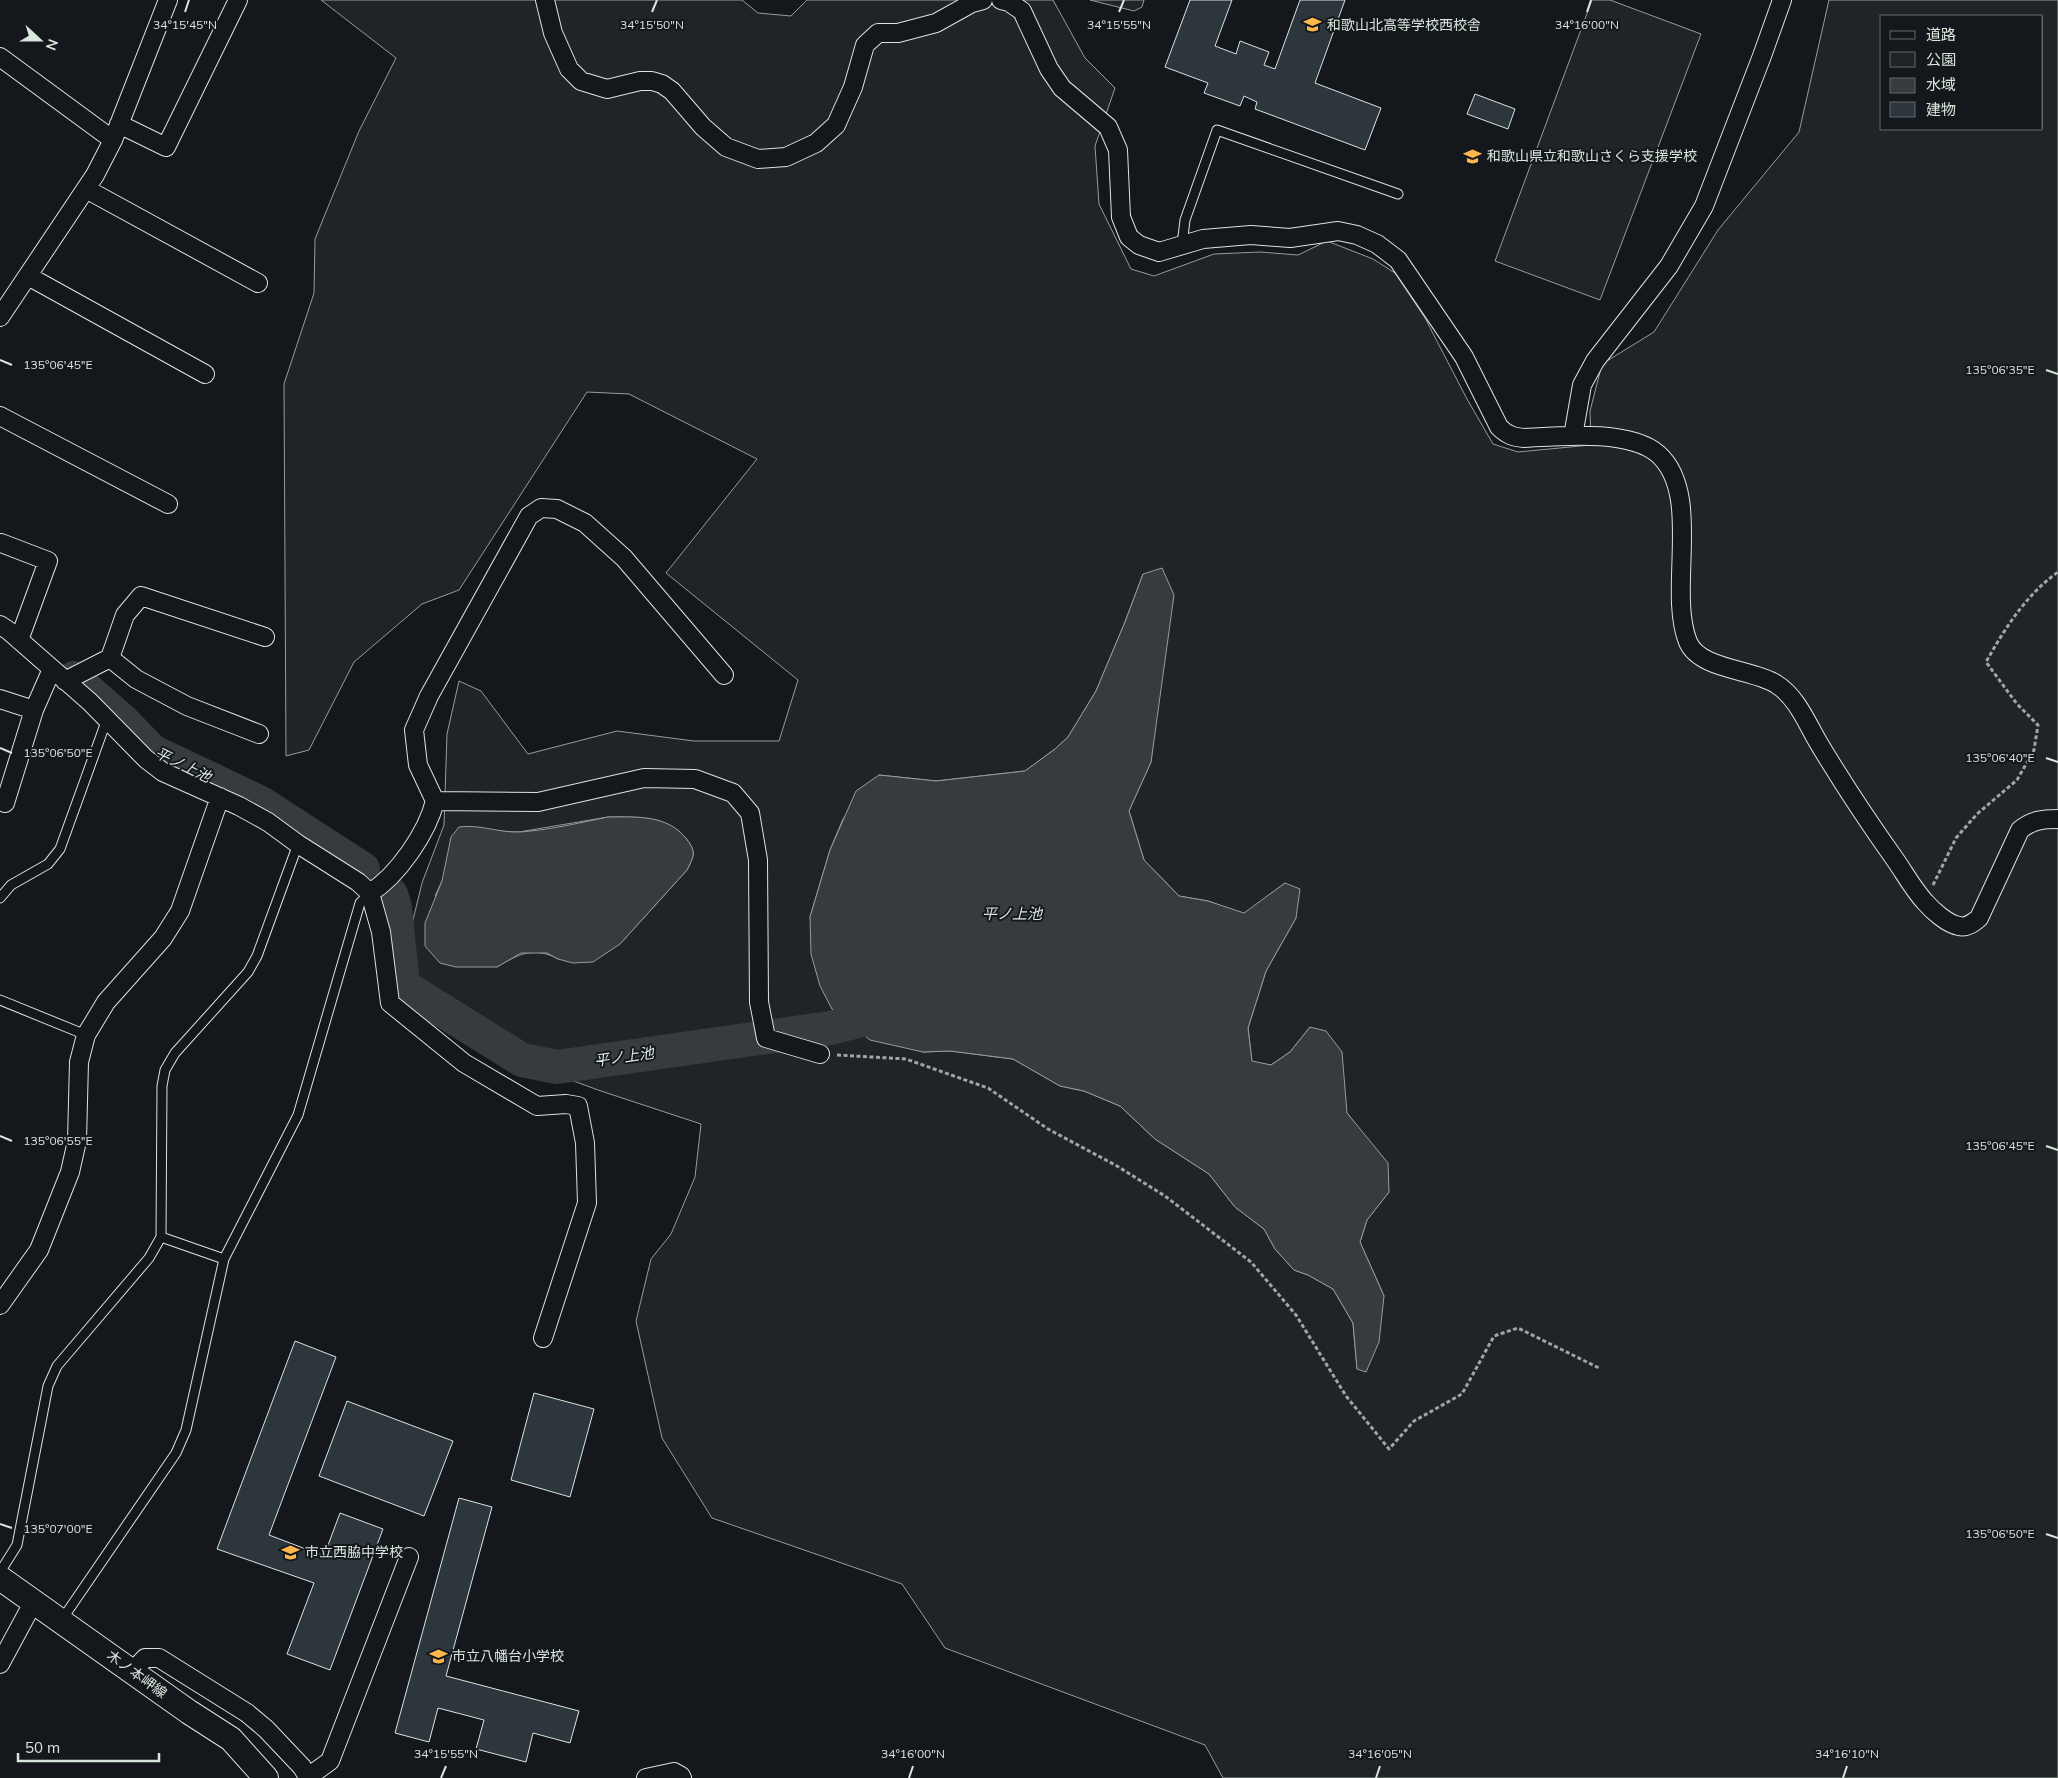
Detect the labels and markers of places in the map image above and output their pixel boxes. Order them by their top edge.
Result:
school or university icon: 和歌山北高等学校西校舎 [1303,15,1323,35]
place label: 和歌山北高等学校西校舎 [1327,16,1481,34]
school or university icon: 和歌山県立和歌山さくら支援学校 [1463,146,1483,166]
place label: 和歌山県立和歌山さくら支援学校 [1487,147,1697,165]
school or university icon: 市立西脇中学校 [281,1542,301,1562]
place label: 市立西脇中学校 [305,1543,403,1561]
school or university icon: 市立八幡台小学校 [428,1646,448,1666]
place label: 市立八幡台小学校 [452,1647,564,1665]

